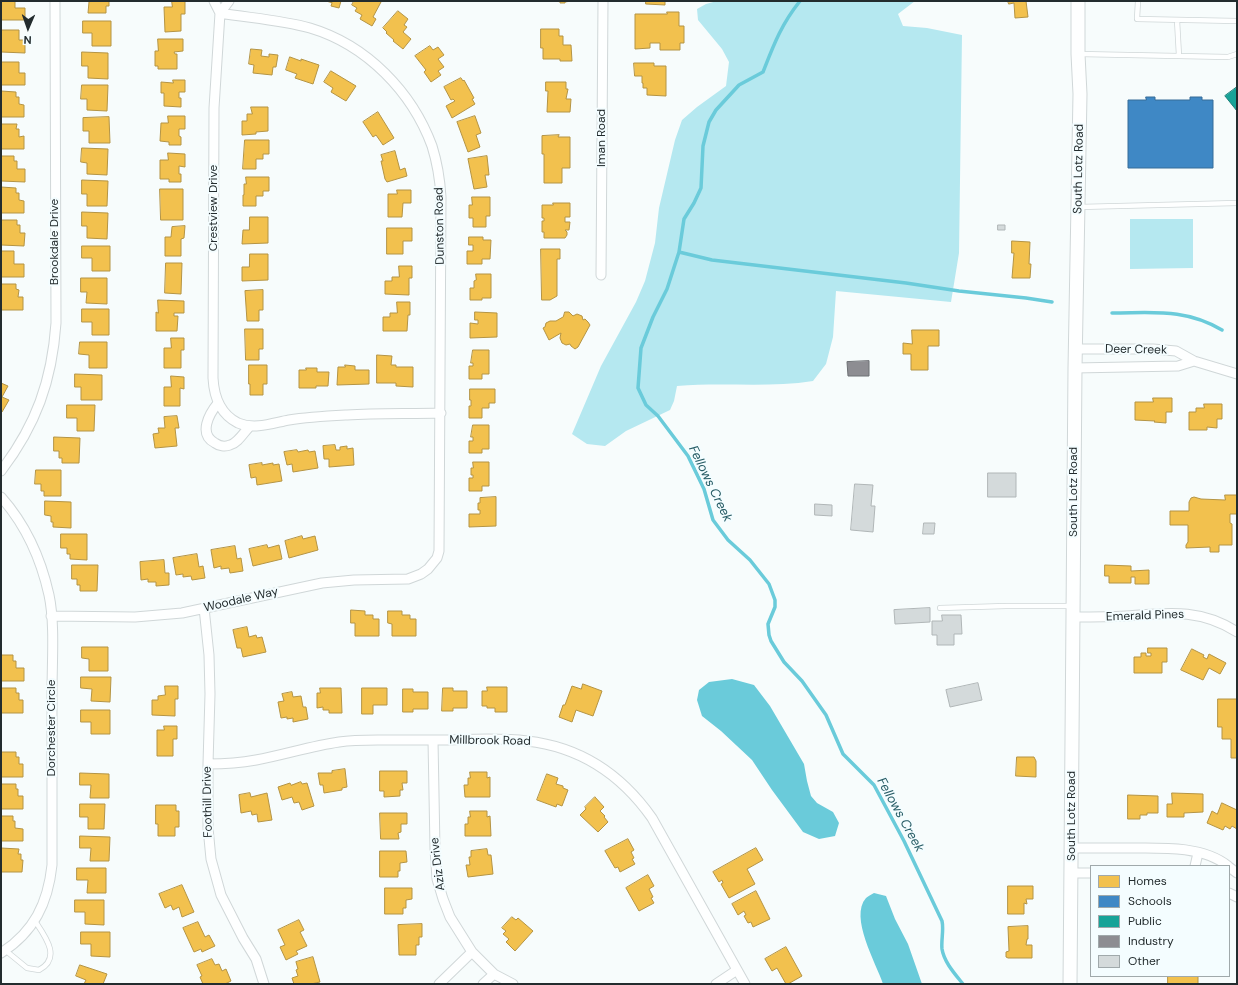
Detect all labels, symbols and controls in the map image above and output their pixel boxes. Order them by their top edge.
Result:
north arrow [8,8,48,48]
text: N [23,33,32,47]
street label: Iman Road [595,109,609,167]
street label: South Lotz Road [1071,124,1087,214]
street label: Crestview Drive [207,165,221,251]
street label: Dunston Road [432,187,448,265]
street label: Brookdale Drive [48,199,62,285]
street label: Deer Creek [1105,342,1167,358]
water label: Fellows Creek [685,443,735,525]
street label: South Lotz Road [1067,447,1081,537]
street label: Woodale Way [202,584,280,616]
street label: Emerald Pines [1106,607,1184,625]
street label: Dorchester Circle [45,680,59,776]
street label: Millbrook Road [449,733,531,749]
street label: Foothill Drive [200,766,216,838]
street label: South Lotz Road [1065,771,1079,861]
water label: Fellows Creek [873,775,927,855]
street label: Aziz Drive [428,837,448,891]
legend [1090,865,1230,977]
text: Homes [1128,873,1167,889]
text: Schools [1128,893,1172,909]
text: Public [1128,913,1162,929]
text: Industry [1128,933,1174,949]
text: Other [1128,953,1160,969]

